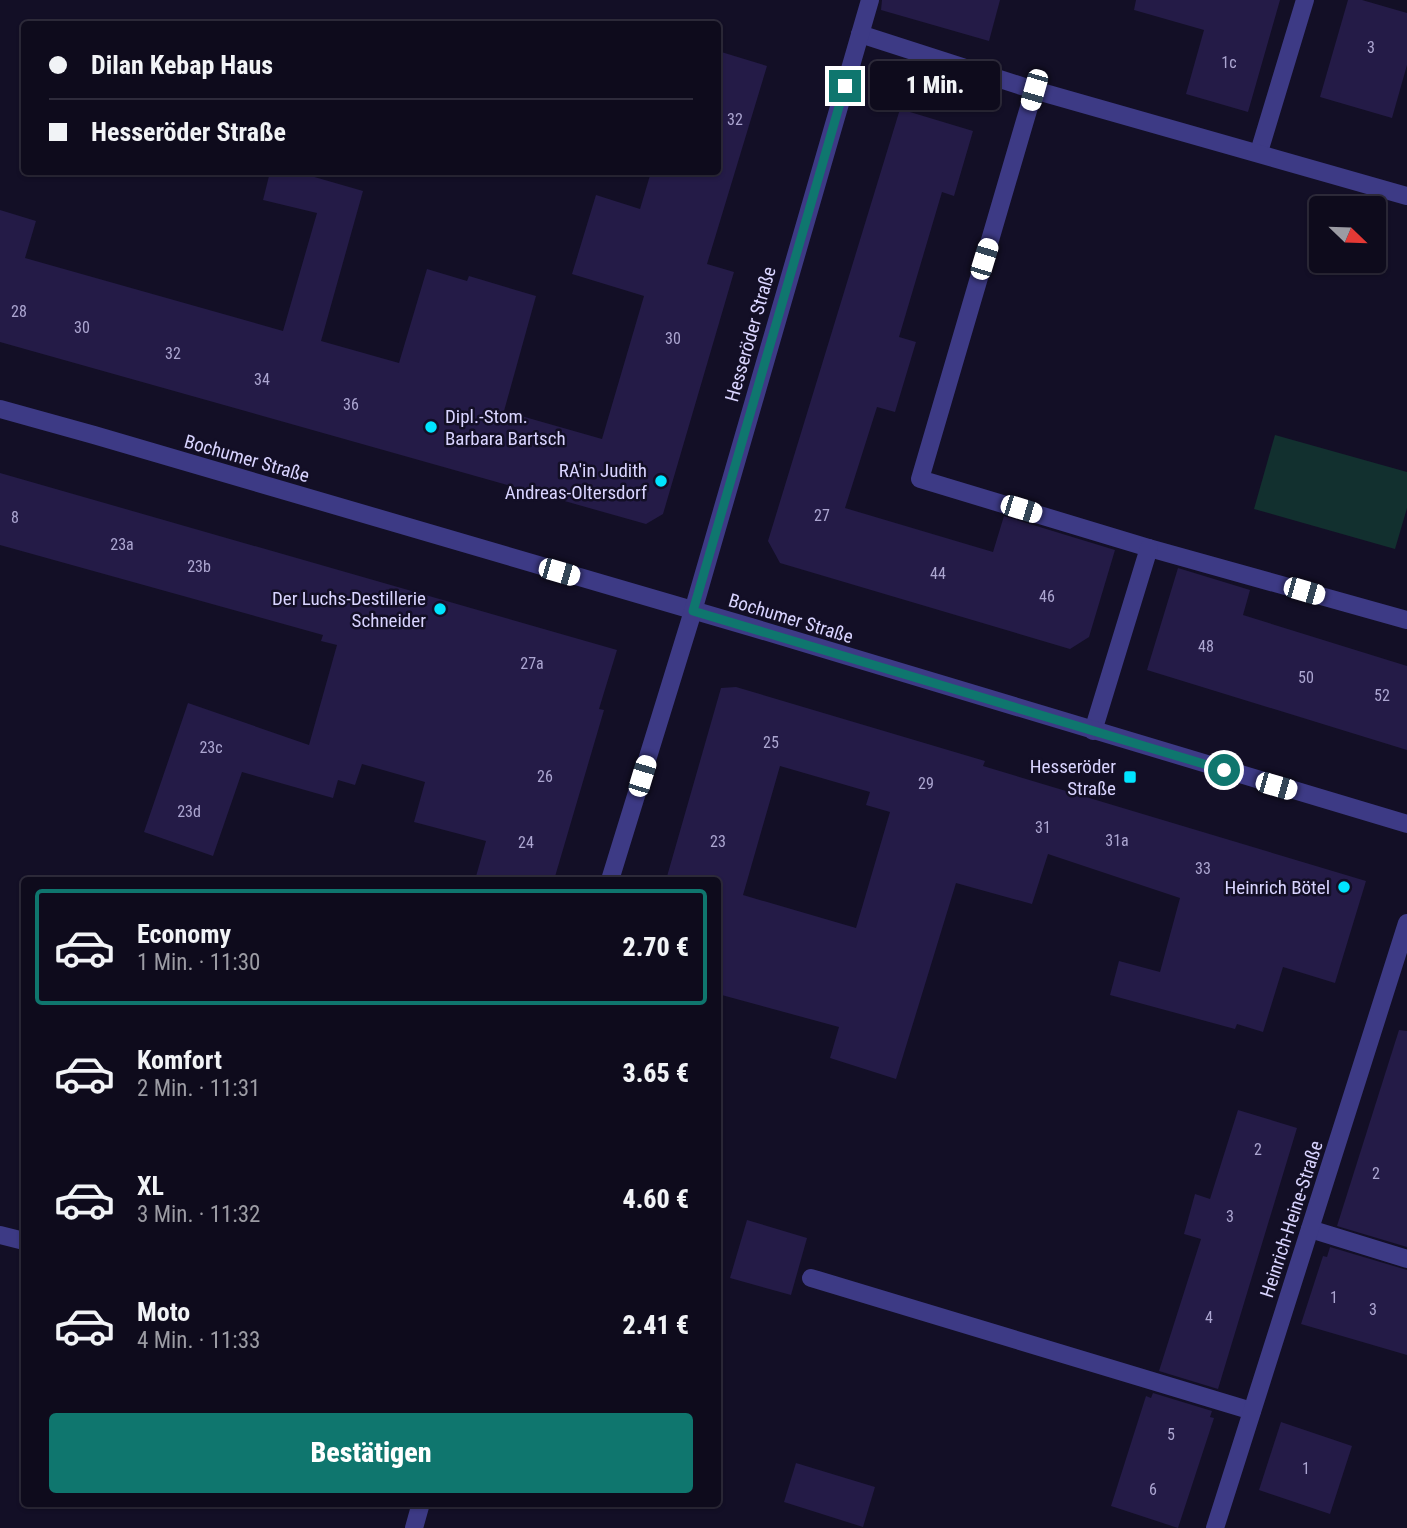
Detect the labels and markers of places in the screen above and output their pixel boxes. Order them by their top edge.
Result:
place label: Dipl.-Stom. Barbara Bartsch [445,405,566,450]
marker: Dipl.-Stom. Barbara Bartsch [423,419,439,435]
place label: RA'in Judith Andreas-Oltersdorf [505,459,647,504]
marker: RA'in Judith Andreas-Oltersdorf [653,473,669,489]
place label: Der Luchs-Destillerie Schneider [272,587,426,632]
marker: Der Luchs-Destillerie Schneider [432,601,448,617]
place label: Hesseröder Straße [1030,755,1116,800]
marker: Hesseröder Straße [1122,769,1138,785]
place label: Heinrich Bötel [1224,876,1330,899]
marker: Heinrich Bötel [1336,879,1352,895]

